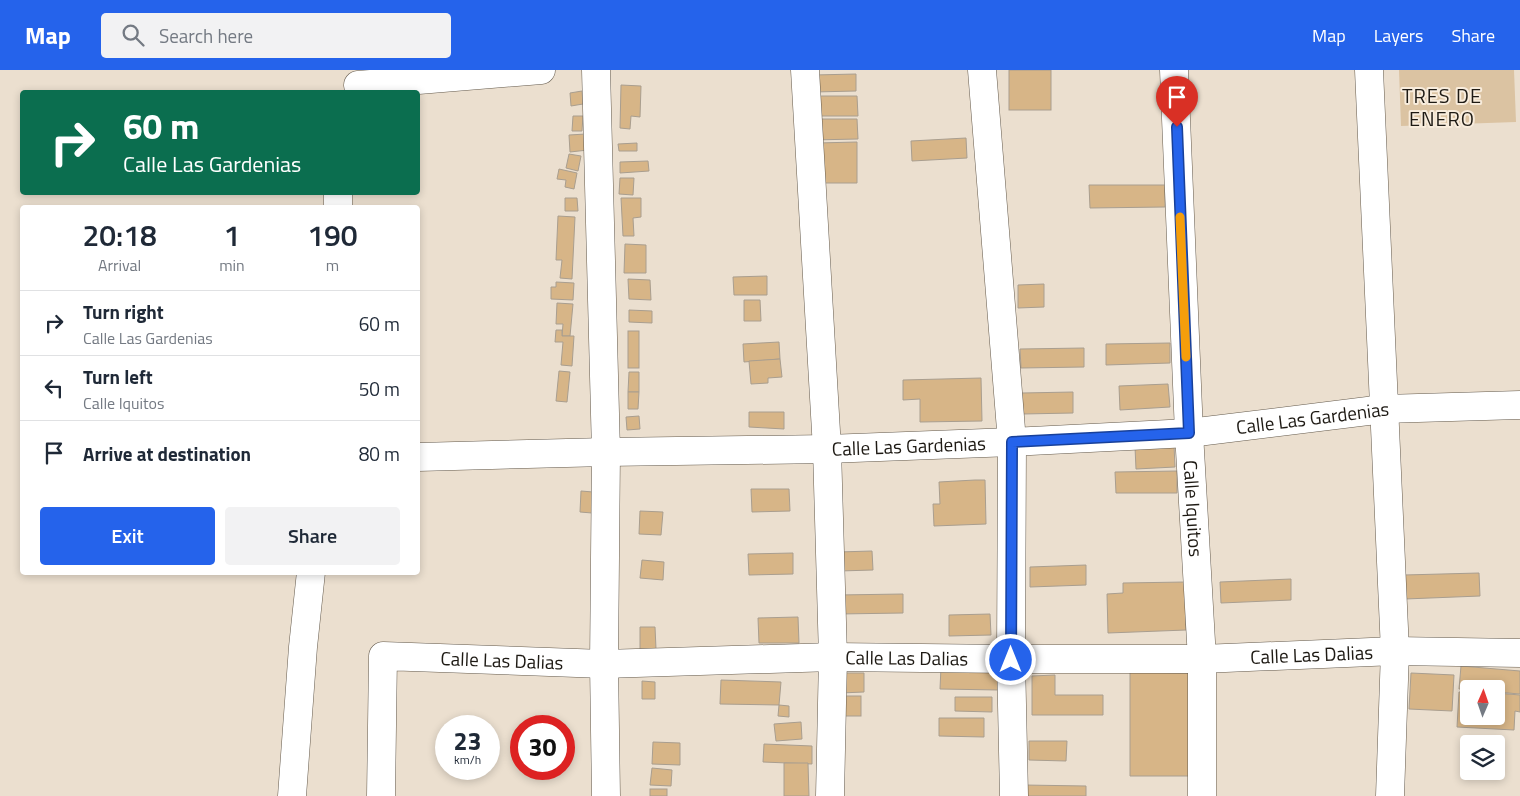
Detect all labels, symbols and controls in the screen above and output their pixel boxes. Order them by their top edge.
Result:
search box [101,13,451,58]
text: Map [25,17,71,53]
icon: search [119,21,147,49]
text: Search here [159,21,253,50]
text: Map [1312,22,1346,49]
text: Layers [1374,22,1423,49]
text: Share [1451,22,1495,49]
pin [1156,76,1198,127]
district label: TRES DE ENERO [1402,80,1482,134]
icon: arrive [1163,83,1191,111]
text: 60 m [123,99,199,153]
icon: right [40,110,105,175]
text: Calle Las Gardenias [123,147,301,181]
text: 20:18 [82,212,157,258]
text: 1 [224,212,240,258]
text: 190 [307,212,358,258]
text: Arrival [98,253,141,277]
text: min [219,253,245,277]
text: m [326,253,339,277]
text: Turn right [83,297,164,326]
icon: right [40,309,68,337]
text: 60 m [359,309,400,338]
text: Calle Las Gardenias [83,326,213,350]
text: Turn left [83,362,153,391]
icon: left [40,374,68,402]
text: 50 m [359,374,400,403]
text: Calle Iquitos [83,391,165,415]
street label: Calle Las Gardenias [1234,394,1390,441]
street label: Calle Las Gardenias [831,428,987,463]
icon: arrive [40,439,68,467]
text: Arrive at destination [83,439,251,468]
text: 80 m [359,439,400,468]
street label: Calle Iquitos [1177,459,1211,558]
button: Exit [40,507,215,565]
button: Share [225,507,400,565]
position arrow [984,633,1036,685]
street label: Calle Las Dalias [1250,637,1374,671]
street label: Calle Las Dalias [845,642,968,673]
street label: Calle Las Dalias [440,643,564,677]
north arrow [1460,680,1505,725]
map controls [1460,680,1505,780]
speed limit sign: 30 [510,715,575,780]
text: 23 [453,722,482,760]
button: layers [1460,735,1505,780]
text: km/h [454,750,481,769]

